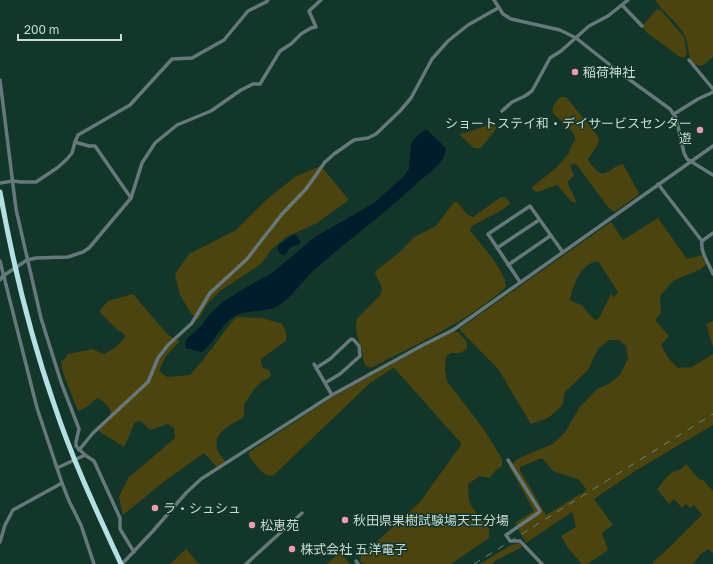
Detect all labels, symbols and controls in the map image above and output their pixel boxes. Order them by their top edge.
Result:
scale bar [18,16,121,42]
text: 200 m [24,22,59,37]
place label: 稲荷神社 [583,64,635,80]
marker: 稲荷神社 [570,67,580,77]
place label: ショートステイ和・デイサービスセンター 遊 [445,115,692,146]
marker: ショートステイ和・デイサービスセンター 遊 [695,125,705,135]
place label: ラ・シュシュ [163,500,241,516]
marker: ラ・シュシュ [150,503,160,513]
place label: 秋田県果樹試験場天王分場 [353,512,509,528]
marker: 秋田県果樹試験場天王分場 [340,515,350,525]
place label: 松恵苑 [260,517,299,533]
marker: 松恵苑 [247,520,257,530]
place label: 株式会社 五洋電子 [300,541,407,557]
marker: 株式会社 五洋電子 [287,544,297,554]

